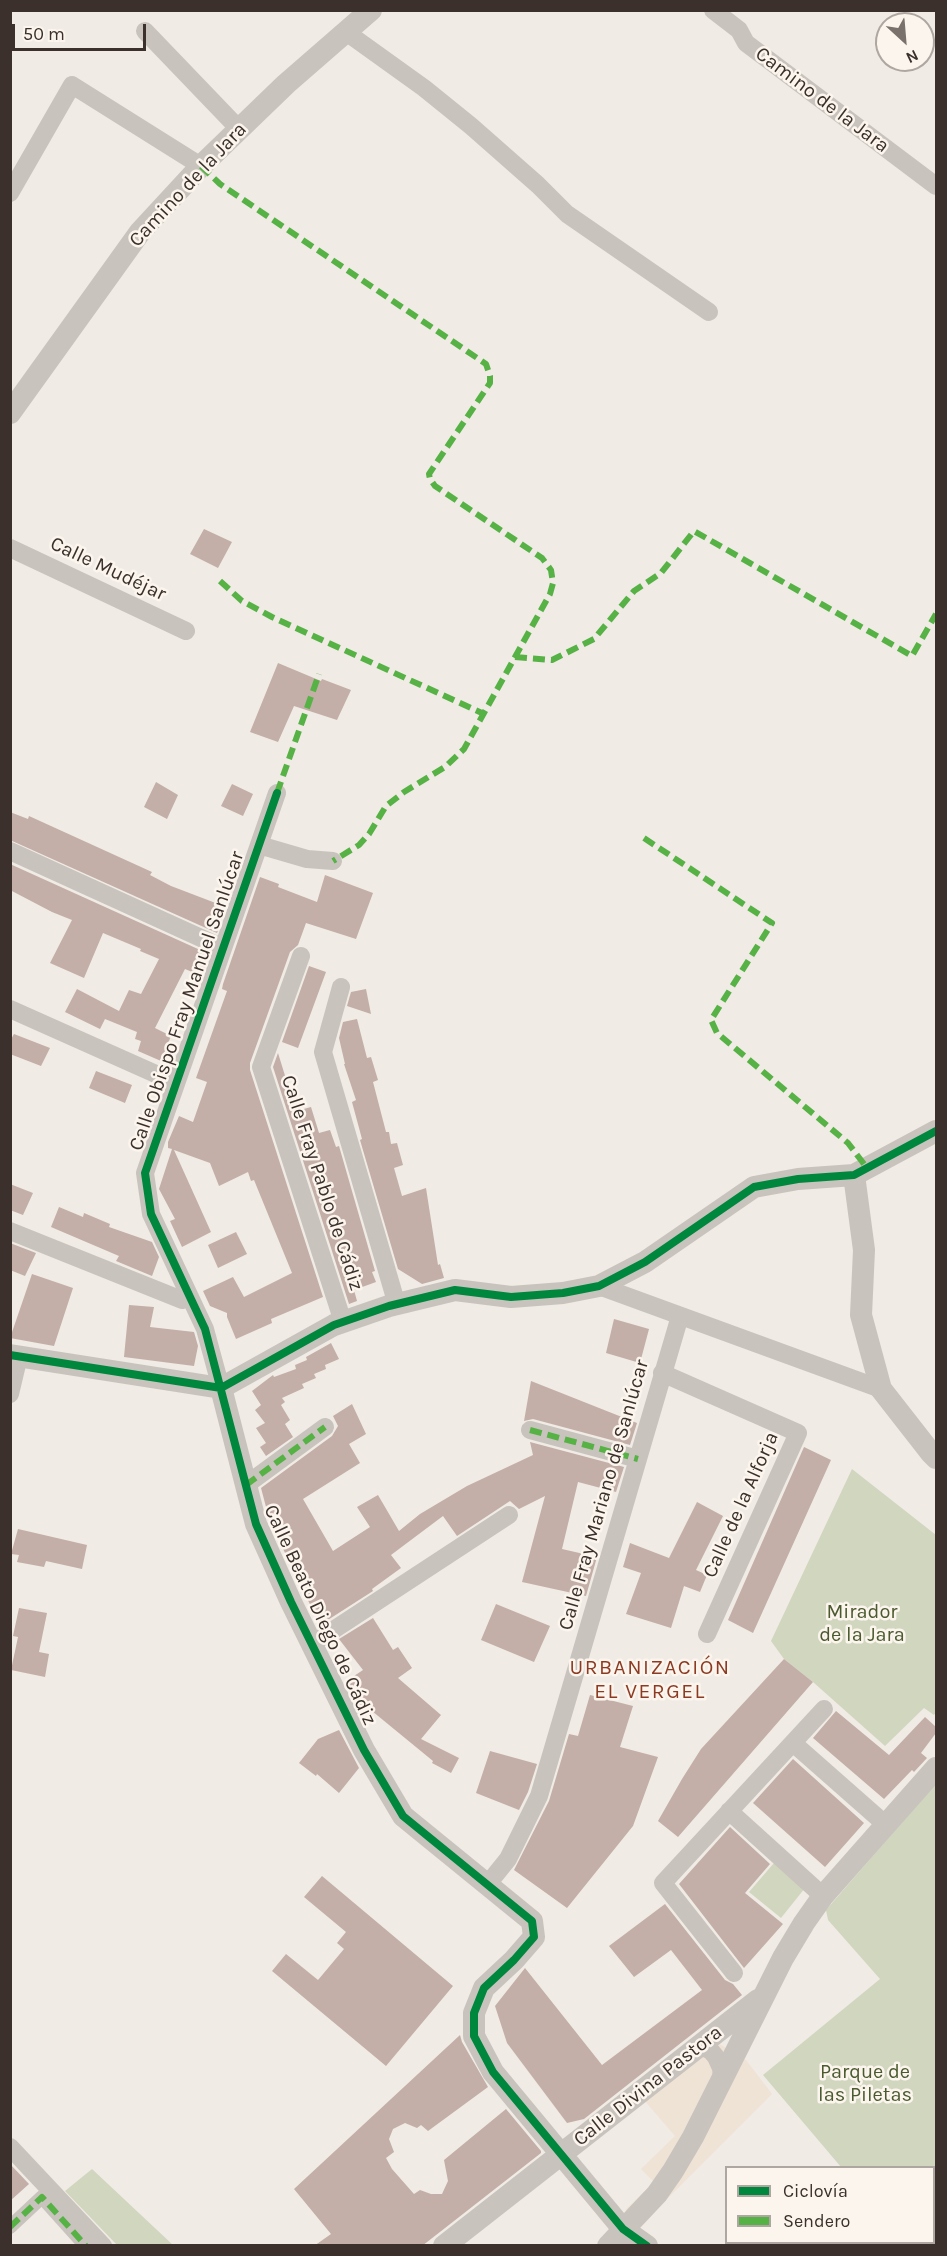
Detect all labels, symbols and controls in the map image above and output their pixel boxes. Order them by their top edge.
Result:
scale bar [15,12,148,50]
north arrow [875,12,935,72]
text: 50 m [23,23,65,45]
street label: Camino de la Jara [750,42,894,158]
text: N [903,46,922,68]
street label: Camino de la Jara [124,118,252,252]
street label: Calle Mudéjar [46,532,170,606]
street label: Calle Obispo Fray Manuel Sanlúcar [124,848,250,1154]
street label: Calle Fray Pablo de Cádiz [276,1072,368,1294]
street label: Calle Fray Mariano de Sanlúcar [554,1357,654,1633]
street label: Calle de la Alforja [698,1428,784,1582]
street label: Calle Beato Diego de Cádiz [258,1501,382,1729]
park label: Mirador de la Jara [819,1600,905,1647]
district label: URBANIZACIÓN EL VERGEL [569,1655,731,1705]
street label: Calle Divina Pastora [569,2021,727,2151]
park label: Parque de las Piletas [818,2060,912,2107]
legend [725,2166,935,2244]
text: Ciclovía [783,2180,848,2202]
text: Sendero [783,2210,850,2232]

